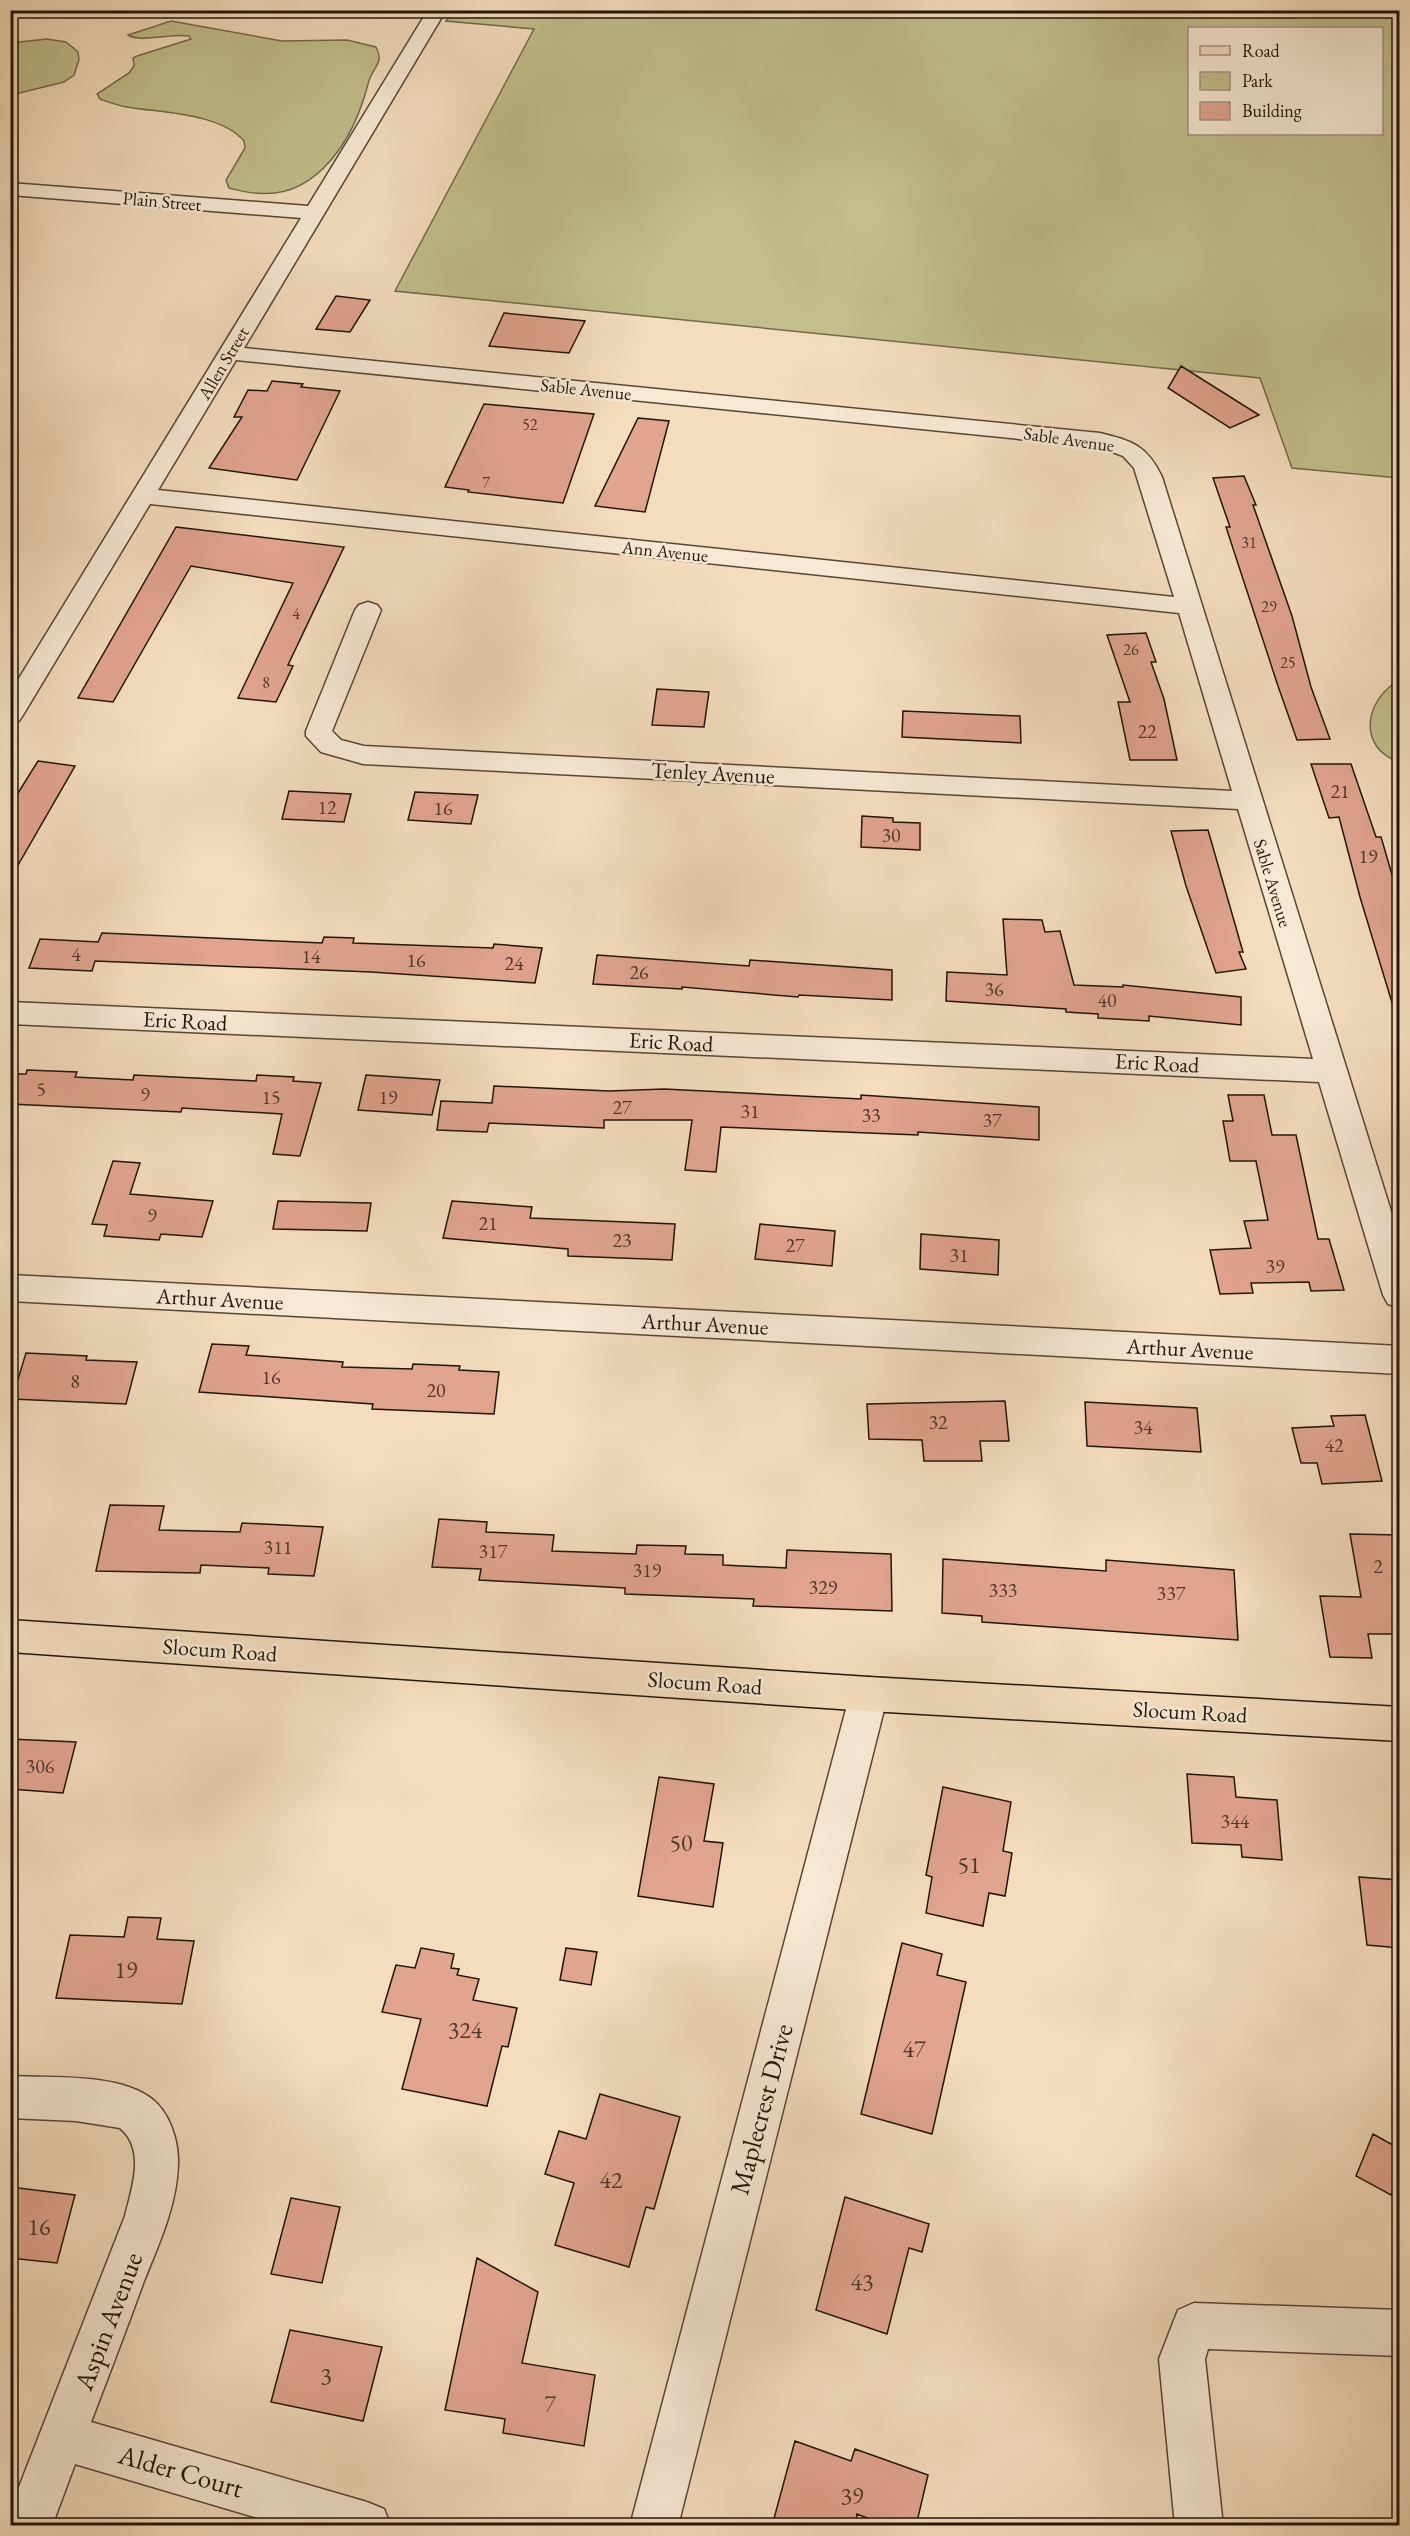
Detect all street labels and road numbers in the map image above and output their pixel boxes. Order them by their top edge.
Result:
street label: Plain Street [122,186,202,216]
street label: Allen Street [192,322,254,404]
street label: Sable Avenue [539,373,633,405]
street label: Sable Avenue [1022,421,1116,457]
street label: Ann Avenue [620,535,709,567]
street label: Tenley Avenue [650,755,776,791]
street label: Sable Avenue [1249,836,1297,930]
street label: Eric Road [142,1004,229,1038]
street label: Eric Road [628,1025,715,1059]
street label: Eric Road [1114,1046,1201,1080]
street label: Arthur Avenue [155,1281,285,1317]
street label: Arthur Avenue [640,1306,770,1342]
street label: Arthur Avenue [1125,1331,1255,1367]
street label: Slocum Road [162,1632,279,1669]
street label: Slocum Road [647,1665,764,1702]
street label: Slocum Road [1132,1695,1249,1730]
street label: Maplecrest Drive [721,2020,801,2198]
street label: Aspin Avenue [65,2247,150,2396]
street label: Alder Court [114,2436,248,2506]

